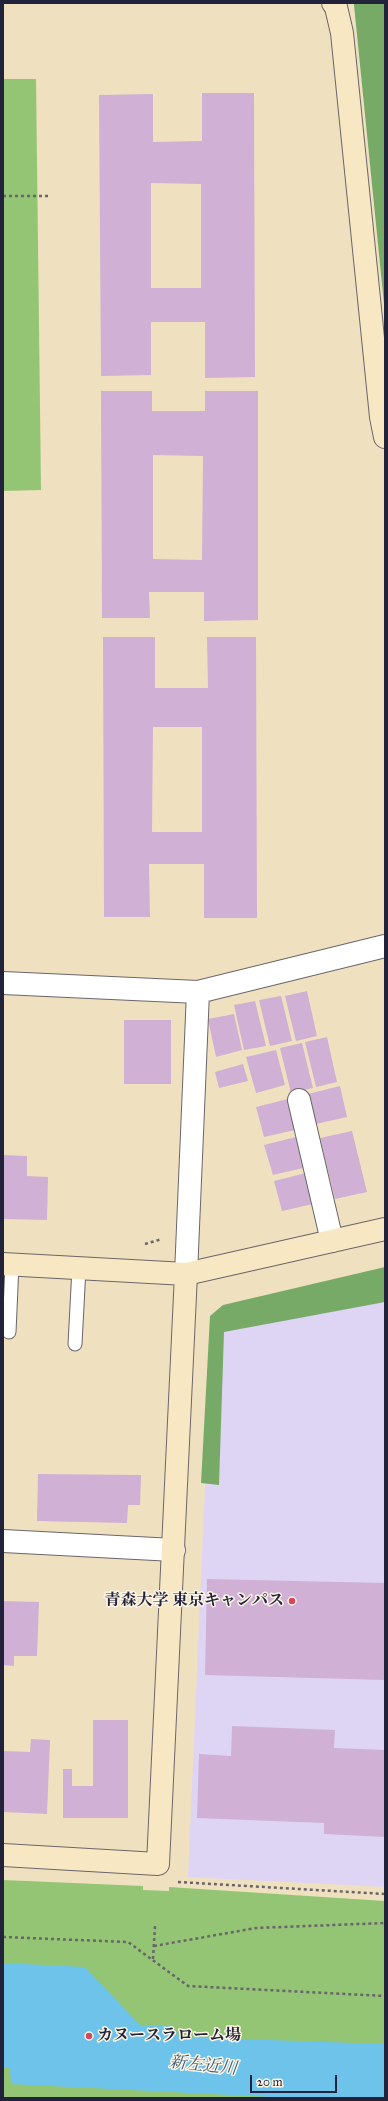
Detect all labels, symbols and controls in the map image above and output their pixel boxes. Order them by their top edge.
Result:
place label: 青森大学 東京キャンパス [105,1591,284,1611]
marker: 青森大学 東京キャンパス [287,1596,297,1606]
place label: カヌースラローム場 [97,2026,241,2046]
marker: カヌースラローム場 [84,2031,94,2041]
water label: 新左近川 [168,2052,238,2080]
scale bar [252,2067,339,2093]
text: 20 m [257,2075,283,2089]

